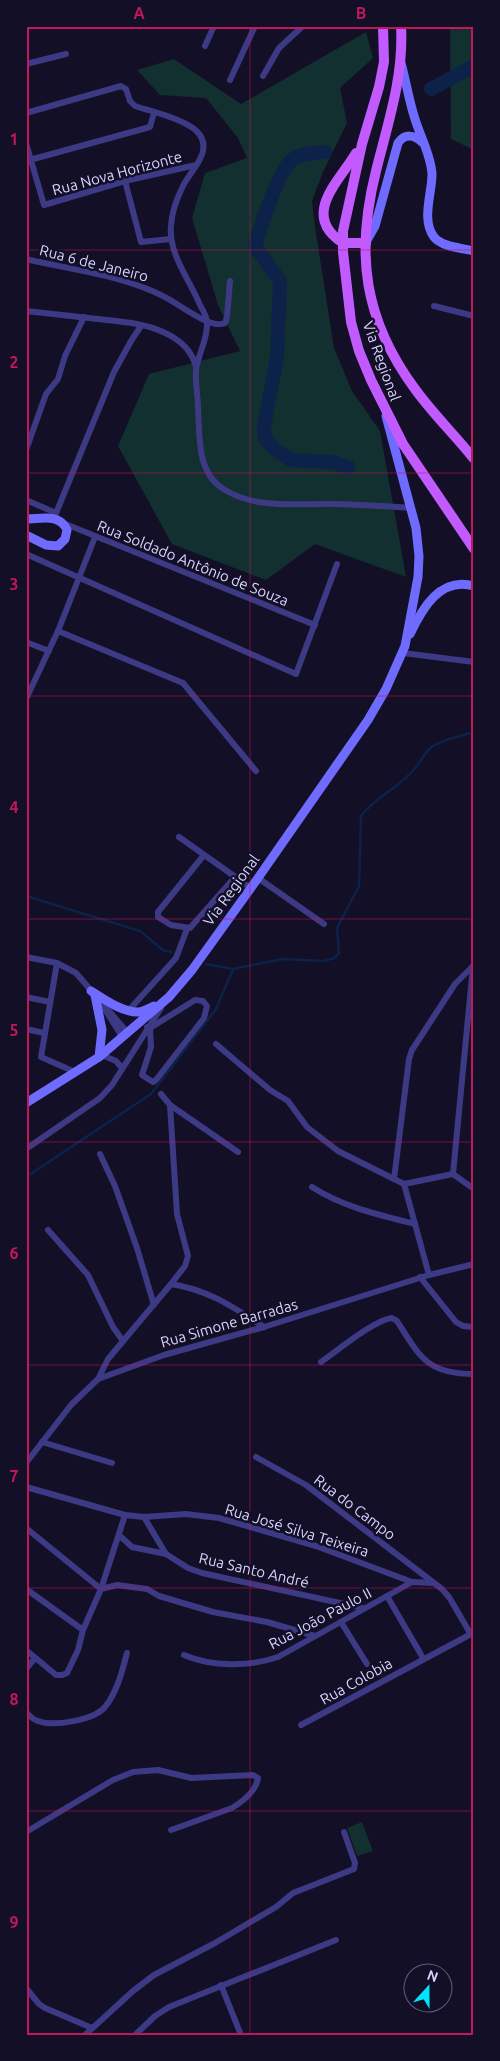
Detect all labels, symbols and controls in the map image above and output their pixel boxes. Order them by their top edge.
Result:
text: A [133,4,145,22]
text: B [356,4,366,22]
text: 1 [9,130,19,148]
street label: Rua Nova Horizonte [50,147,184,199]
street label: Rua 6 de Janeiro [38,241,150,285]
street label: Via Regional [360,319,404,403]
text: 2 [9,353,19,371]
street label: Rua Soldado Antônio de Souza [95,517,291,609]
text: 3 [9,575,19,593]
text: 4 [9,798,19,816]
street label: Via Regional [200,851,262,929]
text: 5 [9,1021,19,1039]
text: 6 [9,1244,19,1262]
street label: Rua Simone Barradas [158,1295,300,1351]
text: 7 [9,1467,19,1485]
street label: Rua do Campo [311,1471,399,1543]
street label: Rua José Silva Teixeira [223,1500,371,1560]
street label: Rua Santo André [197,1549,311,1591]
street label: Rua João Paulo II [266,1584,374,1652]
street label: Rua Colobia [317,1654,395,1708]
text: 8 [9,1690,19,1708]
text: 9 [9,1913,19,1931]
north arrow [402,1964,452,2014]
text: N [425,1967,440,1985]

